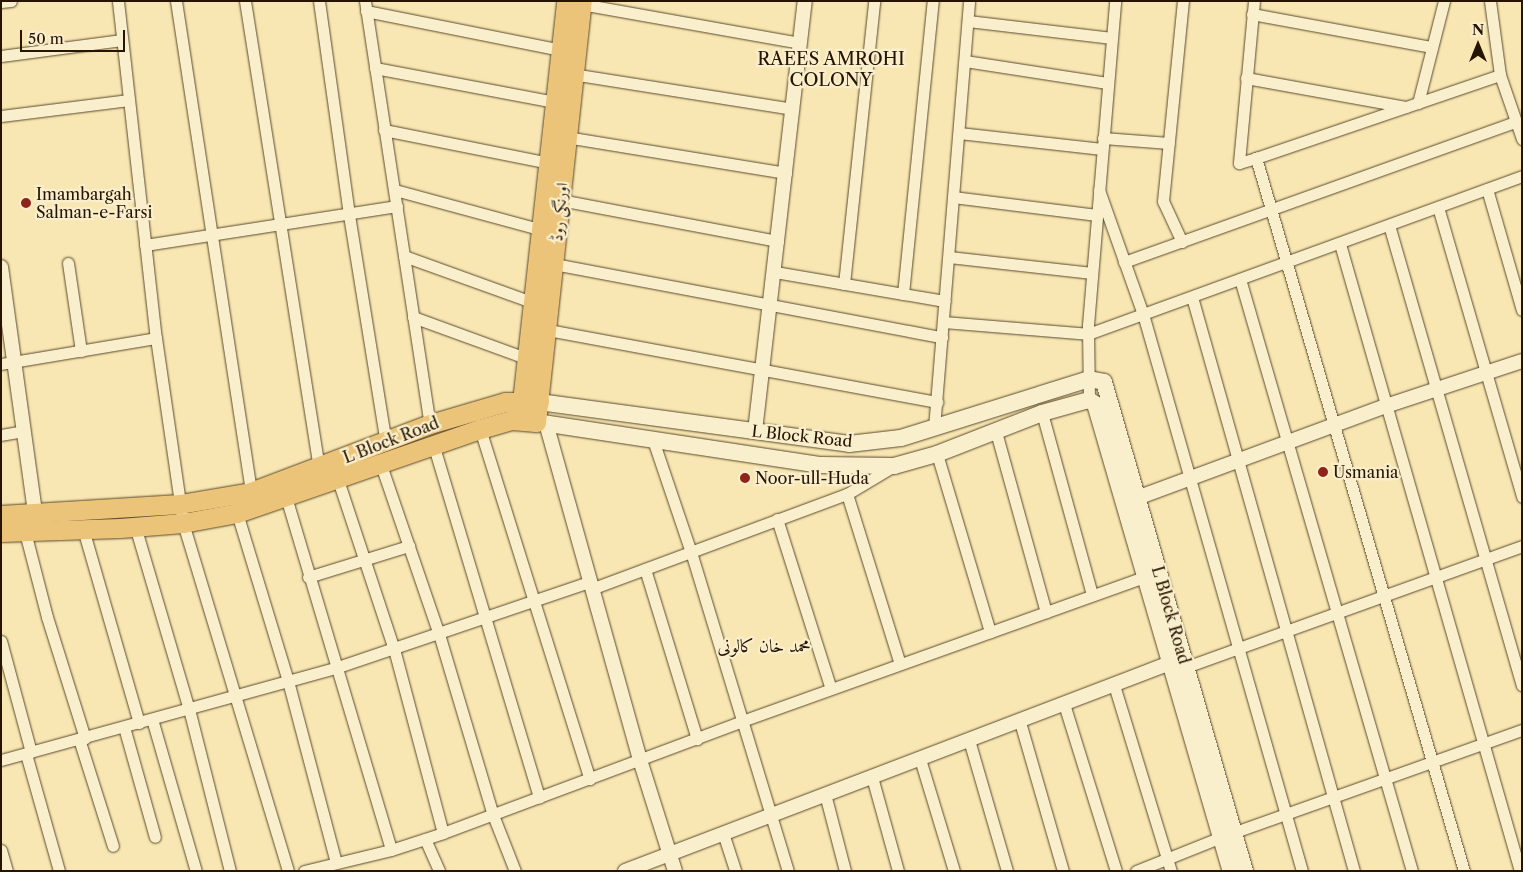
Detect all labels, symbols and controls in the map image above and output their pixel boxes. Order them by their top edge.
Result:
scale bar [22,20,128,52]
north arrow [1453,20,1503,70]
text: N [1472,21,1484,39]
text: 50 m [28,29,64,48]
district label: RAEES AMROHI COLONY [749,49,913,92]
street label: اورنگی روڈ [547,182,571,242]
place label: Imambargah Salman-e-Farsi [36,184,152,222]
marker: Imambargah Salman-e-Farsi [20,197,32,209]
street label: L Block Road [340,413,442,467]
street label: L Block Road [750,421,854,451]
place label: Usmania [1333,462,1399,482]
marker: Usmania [1317,466,1329,478]
place label: Noor-ull-Huda [755,468,869,488]
marker: Noor-ull-Huda [739,472,751,484]
street label: L Block Road [1148,563,1194,667]
district label: محمد خان کالونی [717,635,811,657]

